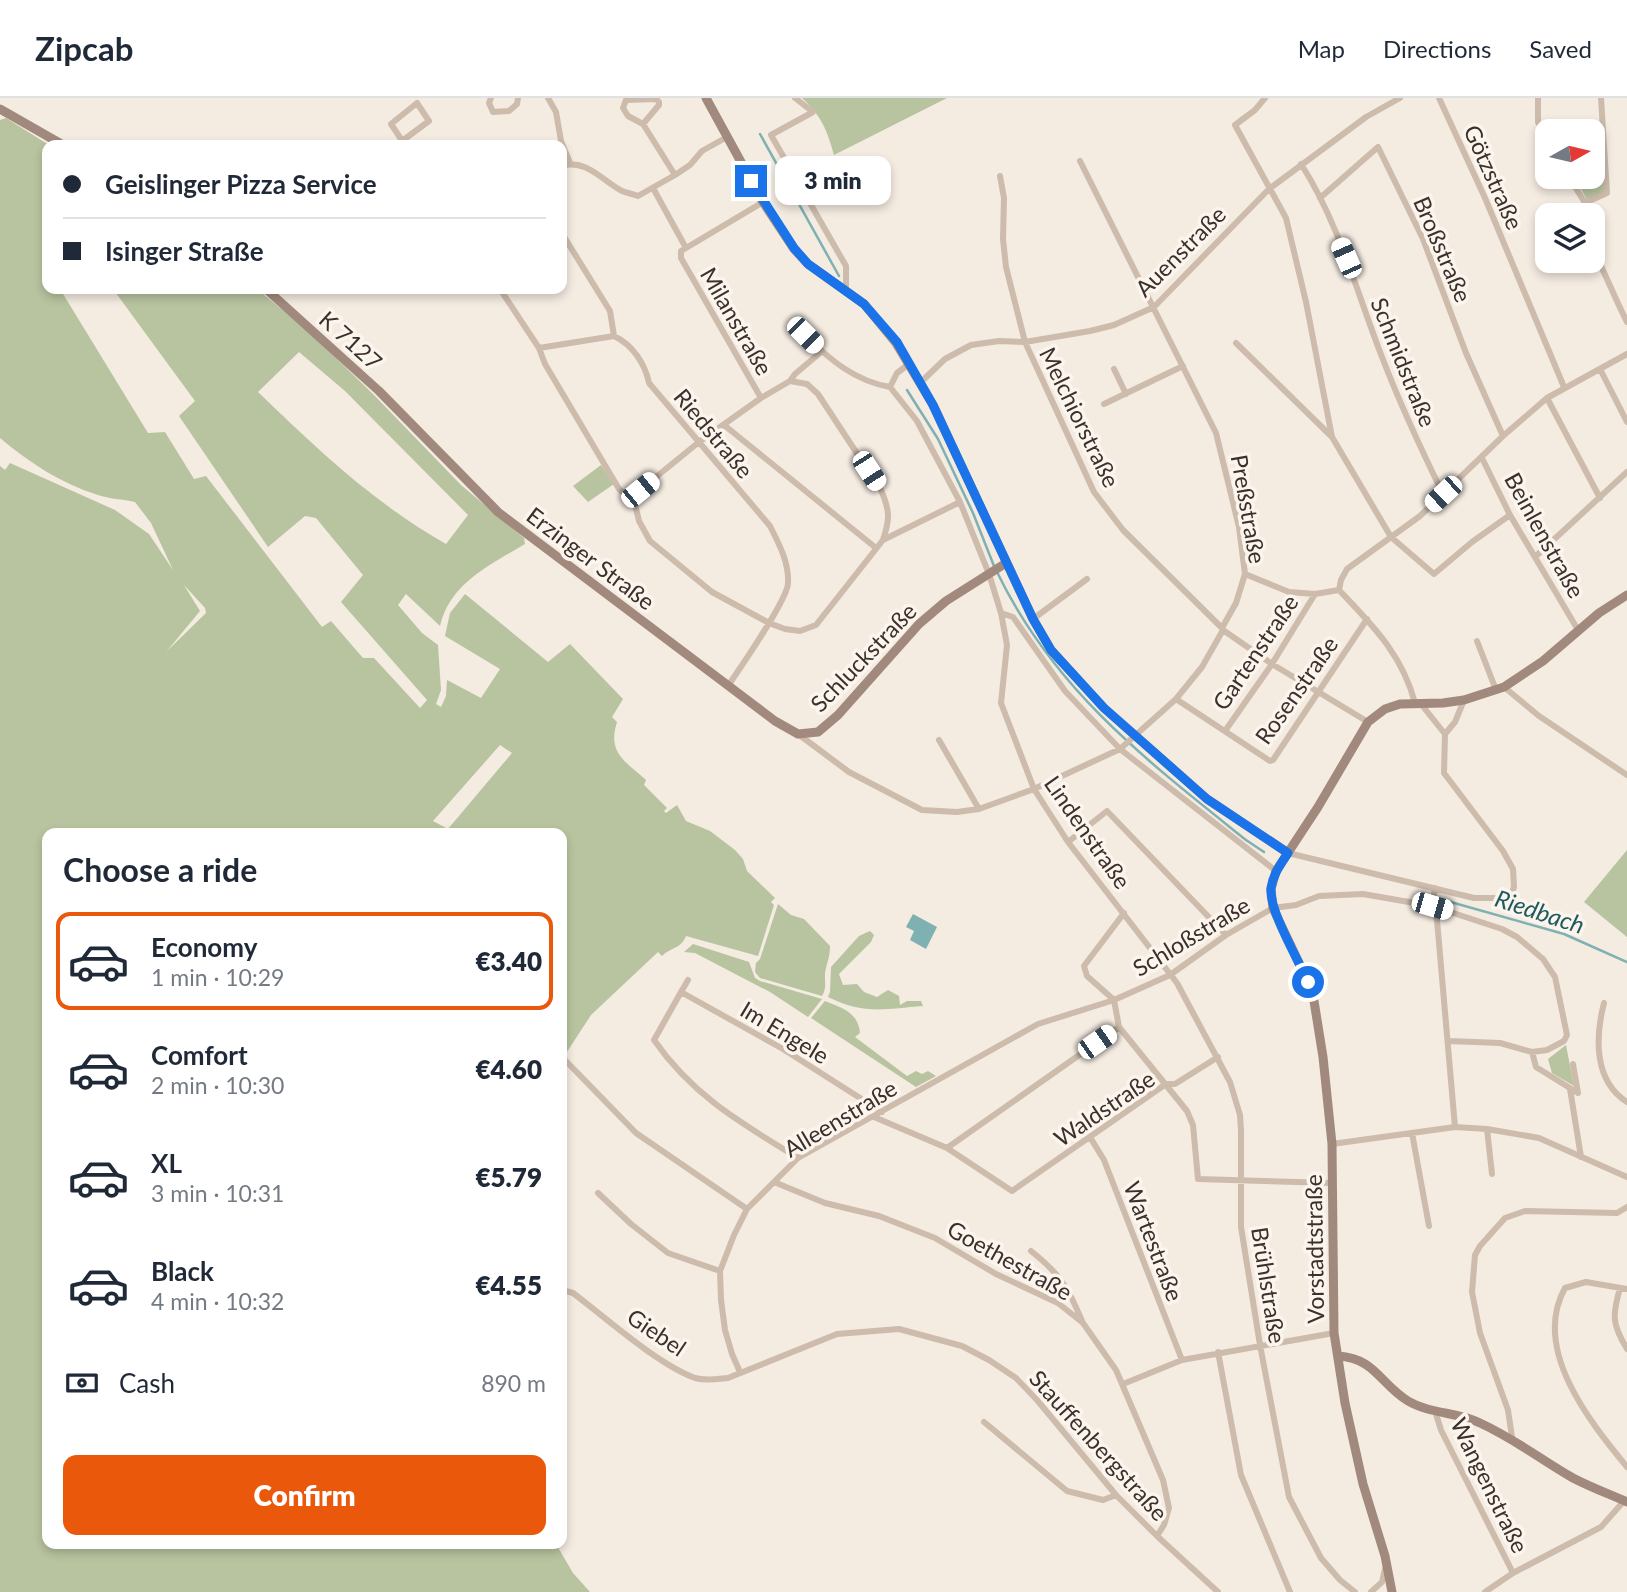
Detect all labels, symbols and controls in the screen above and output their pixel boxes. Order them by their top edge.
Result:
text: Zipcab [35,28,133,68]
text: Map [1298,34,1345,63]
text: Directions [1383,34,1491,63]
text: Saved [1529,34,1592,63]
north arrow [1535,119,1605,189]
map controls [1535,119,1605,273]
street label: Götzstraße [1459,120,1529,234]
callout: 3 min [776,156,891,206]
route end [735,165,767,197]
text: 3 min [804,166,862,194]
text: Geislinger Pizza Service [105,168,377,200]
street label: Broßstraße [1408,192,1478,306]
street label: Auenstraße [1129,200,1231,302]
button: layers [1535,203,1605,273]
text: Isinger Straße [105,235,264,267]
car [1328,235,1365,281]
street label: Milanstraße [695,262,779,380]
street label: Schmidstraße [1365,293,1443,431]
street label: K 7127 [314,305,388,375]
car [783,313,828,357]
street label: Melchiorstraße [1034,342,1126,492]
street label: Riedstraße [669,383,759,483]
car [849,448,890,494]
street label: Preßstraße [1226,452,1272,566]
street label: Beinlenstraße [1499,467,1591,603]
car [618,469,663,511]
car [1421,472,1466,516]
street label: Erzinger Straße [521,501,661,615]
street label: Gartenstraße [1206,589,1304,715]
street label: Schluckstraße [804,597,922,717]
street label: Rosenstraße [1249,631,1343,749]
street label: Lindenstraße [1039,770,1137,894]
text: Choose a ride [63,850,257,889]
water label: Riedbach [1492,883,1588,939]
street label: Schloßstraße [1128,890,1254,982]
car [1409,890,1456,922]
icon: car [67,930,130,993]
text: Economy [151,931,257,963]
text: €3.40 [475,945,542,977]
text: 1 min · 10:29 [151,963,284,991]
route start [1292,966,1324,998]
street label: Im Engele [736,995,834,1069]
car [1074,1021,1121,1063]
icon: car [67,1038,130,1101]
text: Comfort [151,1039,248,1071]
text: €4.60 [475,1053,542,1085]
street label: Waldstraße [1048,1064,1160,1152]
text: 2 min · 10:30 [151,1071,284,1099]
street label: Alleenstraße [778,1073,902,1163]
icon: car [67,1146,130,1209]
text: XL [151,1147,182,1179]
text: €5.79 [475,1161,542,1193]
street label: Vorstadtstraße [1299,1174,1329,1324]
street label: Wartestraße [1118,1177,1190,1305]
text: 3 min · 10:31 [151,1179,284,1207]
street label: Goethestraße [943,1214,1077,1306]
street label: Brühlstraße [1246,1225,1292,1345]
icon: car [67,1254,130,1317]
text: Black [151,1255,214,1287]
text: €4.55 [475,1269,542,1301]
text: 4 min · 10:32 [151,1287,284,1315]
street label: Giebel [622,1302,692,1362]
icon: cash [63,1364,101,1402]
street label: Stauffenbergstraße [1024,1364,1174,1526]
text: Cash [119,1367,175,1399]
text: 890 m [481,1369,546,1397]
street label: Wangenstraße [1445,1413,1535,1557]
button: Confirm [63,1455,546,1535]

